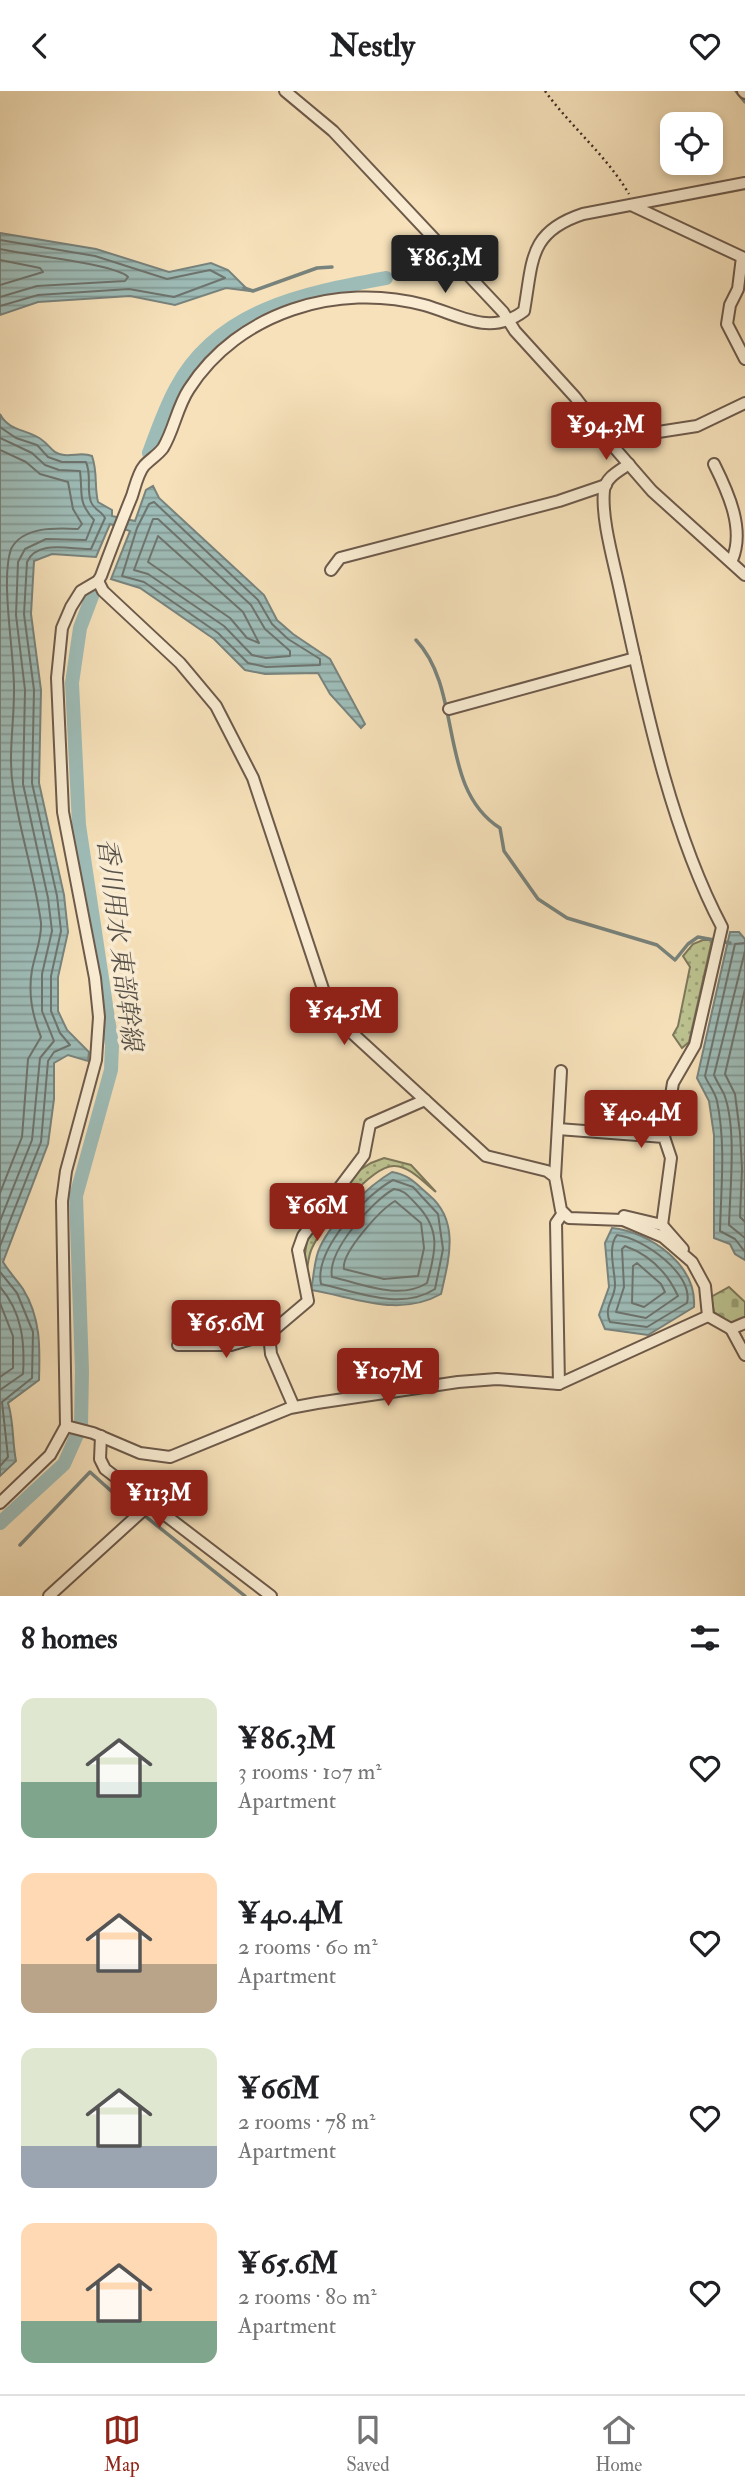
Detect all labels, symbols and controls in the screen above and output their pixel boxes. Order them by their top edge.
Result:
text: Nestly [330,26,415,66]
icon: back [21,27,59,65]
icon: heart [686,27,724,65]
map controls [660,112,723,175]
button: locate [660,112,723,175]
pin: ¥86.3M [388,235,502,295]
text: ¥86.3M [407,243,483,272]
pin: ¥94.3M [549,403,663,462]
text: ¥94.3M [567,410,645,439]
water label: 香川用水 東部幹線 [90,836,148,1055]
pin: ¥54.5M [287,988,401,1047]
text: ¥54.5M [306,995,382,1024]
pin: ¥40.4M [584,1091,698,1150]
text: ¥40.4M [601,1098,681,1127]
pin: ¥66M [276,1183,358,1243]
text: ¥66M [286,1191,348,1220]
pin: ¥65.6M [169,1301,283,1360]
text: ¥65.6M [188,1308,264,1337]
pin: ¥107M [339,1349,437,1408]
text: ¥107M [353,1356,423,1385]
pin: ¥113M [110,1471,208,1530]
text: ¥113M [127,1478,191,1507]
icon: filters [686,1619,724,1657]
text: 8 homes [21,1620,118,1657]
text: ¥86.3M [238,1720,336,1757]
icon: home [77,1726,161,1810]
icon: heart [686,1749,724,1787]
text: 3 rooms · 107 m² [238,1757,382,1786]
text: Apartment [238,1786,336,1815]
text: ¥40.4M [238,1895,344,1932]
icon: home [77,1901,161,1985]
icon: heart [686,1924,724,1962]
text: 2 rooms · 60 m² [238,1932,378,1961]
text: Apartment [238,1961,336,1990]
text: ¥66M [238,2070,320,2107]
icon: home [77,2076,161,2160]
icon: heart [686,2099,724,2137]
text: 2 rooms · 78 m² [238,2107,376,2136]
text: Apartment [238,2136,336,2165]
text: ¥65.6M [238,2245,338,2282]
icon: home [77,2251,161,2335]
icon: heart [686,2274,724,2312]
text: 2 rooms · 80 m² [238,2282,377,2311]
text: Apartment [238,2311,336,2340]
tab: Map [103,2411,141,2477]
tab: Saved [346,2411,390,2477]
tab: Home [595,2411,642,2477]

